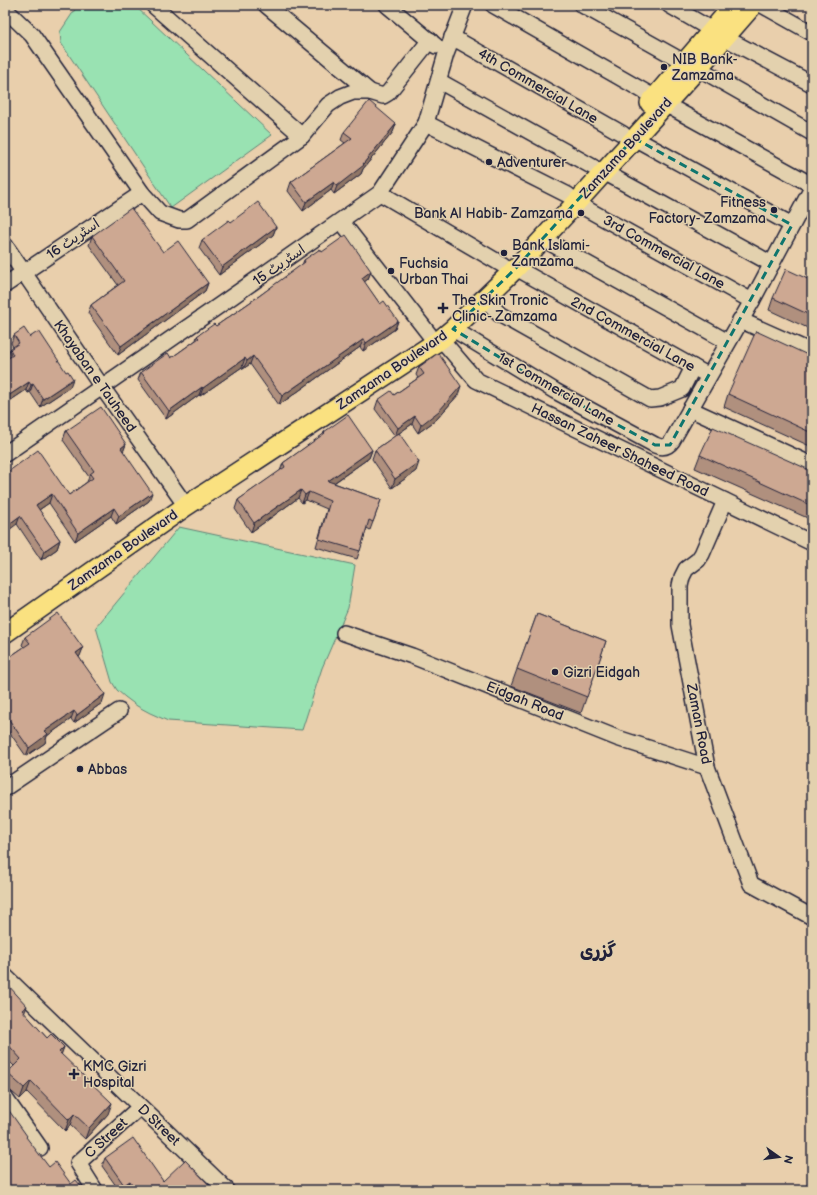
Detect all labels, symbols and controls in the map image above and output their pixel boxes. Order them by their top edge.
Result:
street label: 4th Commercial Lane [475,45,601,127]
place label: NIB Bank- Zamzama [671,51,738,84]
marker: NIB Bank- Zamzama [659,62,669,72]
street label: Zamzama Boulevard [576,94,676,203]
place label: Adventurer [497,154,567,171]
marker: Adventurer [484,157,494,167]
place label: Fitness Factory- Zamzama [648,194,766,227]
place label: Bank Al Habib- Zamzama [414,205,573,222]
marker: Fitness Factory- Zamzama [769,205,779,215]
marker: Bank Al Habib- Zamzama [576,208,586,218]
street label: 3rd Commercial Lane [600,211,728,293]
street label: اسٹریٹ 16 [43,215,103,263]
place label: Bank Islami- Zamzama [511,237,590,270]
street label: اسٹریٹ 15 [250,241,308,289]
marker: Bank Islami- Zamzama [499,248,509,258]
place label: Fuchsia Urban Thai [399,255,468,288]
marker: Fuchsia Urban Thai [386,266,396,276]
place label: The Skin Tronic Clinic- Zamzama [452,292,557,325]
street label: 2nd Commercial Lane [568,293,698,375]
marker: The Skin Tronic Clinic- Zamzama [437,302,449,314]
street label: Khayaban e Tauheed [50,317,140,435]
street label: Zamzama Boulevard [333,327,450,414]
street label: 1st Commercial Lane [495,349,617,429]
street label: Hassan Zaheer Shaheed Road [529,400,711,500]
street label: Zamzama Boulevard [64,506,181,595]
place label: Gizri Eidgah [563,664,640,681]
marker: Gizri Eidgah [550,667,560,677]
street label: Eidgah Road [484,678,566,724]
street label: Zaman Road [683,681,715,766]
place label: Abbas [88,761,127,778]
marker: Abbas [75,764,85,774]
district label: گزری [580,940,616,962]
place label: KMC Gizri Hospital [83,1058,147,1091]
marker: KMC Gizri Hospital [68,1068,80,1080]
street label: D Street [134,1101,184,1150]
street label: C Street [81,1114,131,1162]
north arrow [759,1137,799,1177]
text: N [781,1154,796,1165]

